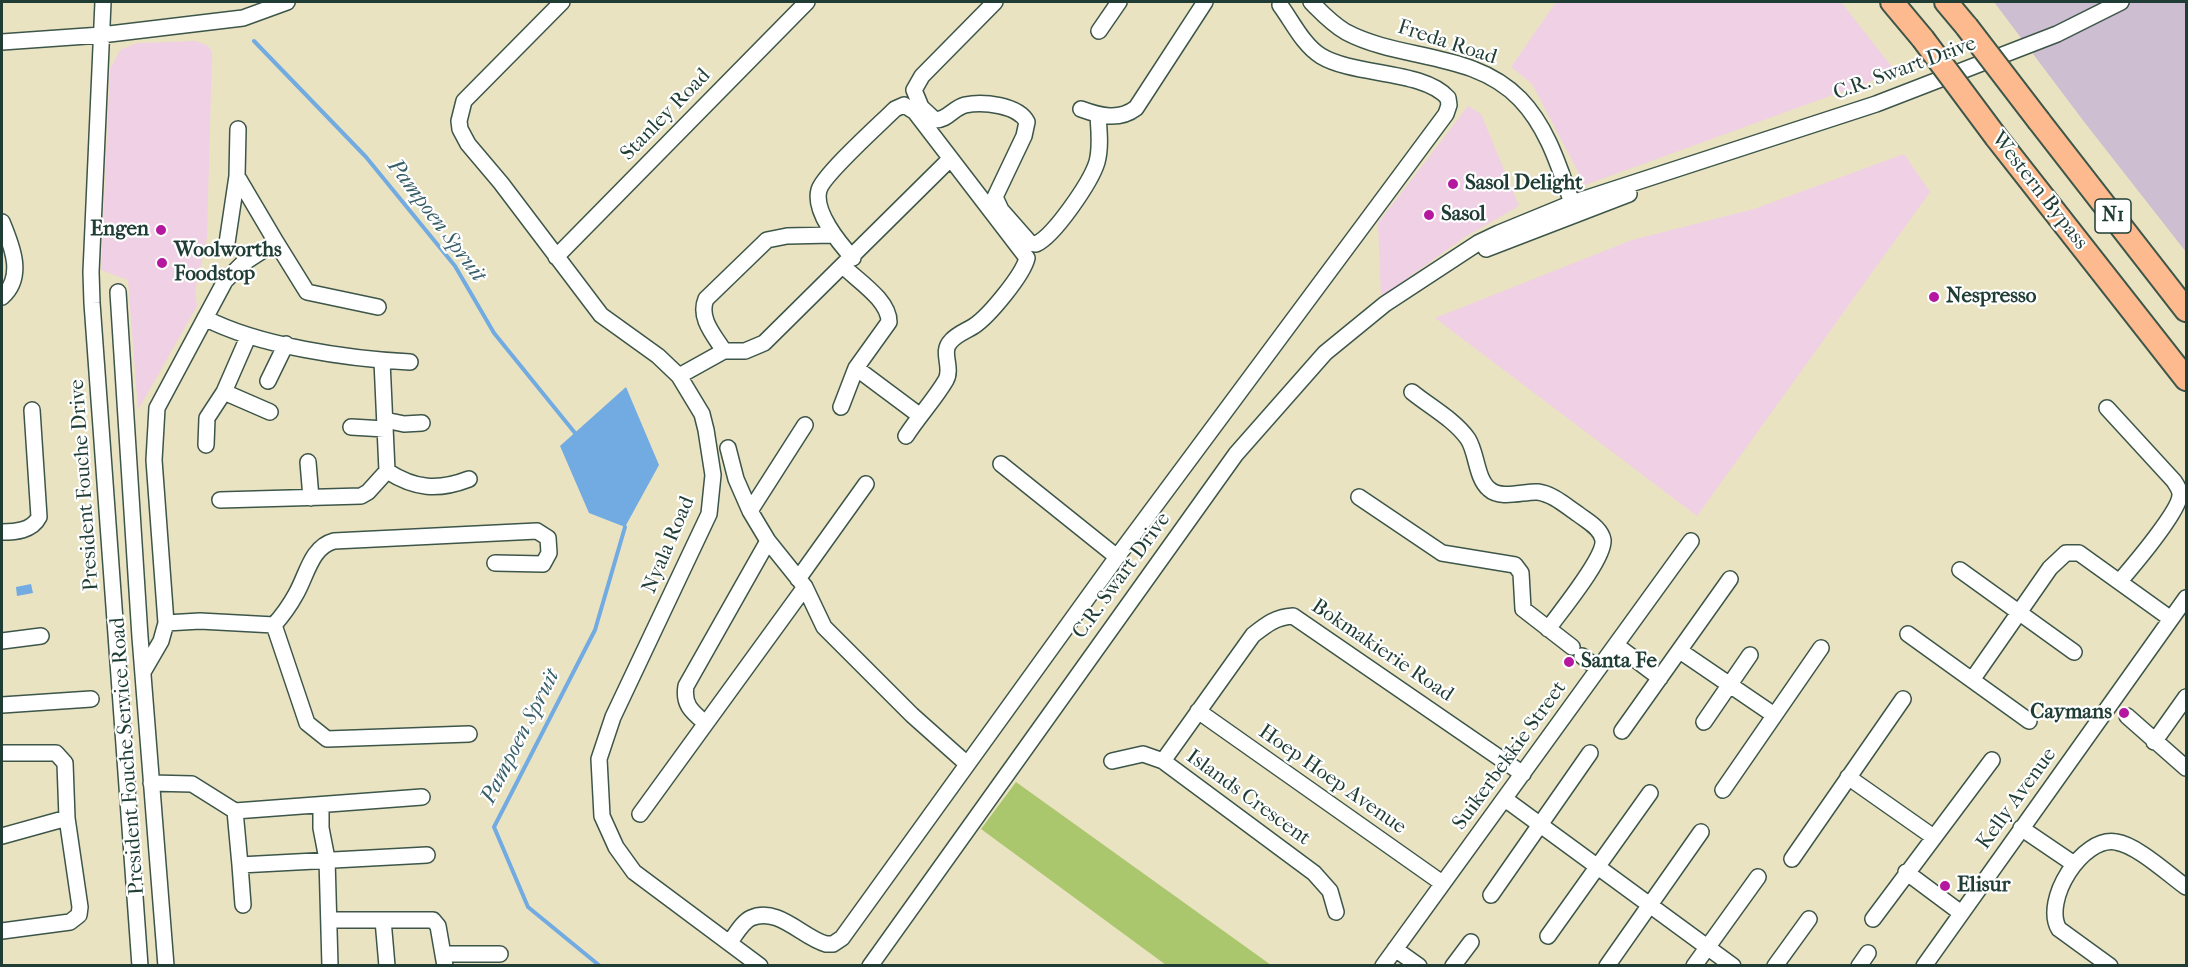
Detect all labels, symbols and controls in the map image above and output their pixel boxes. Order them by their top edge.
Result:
street label: Freda Road [1394,15,1500,71]
street label: C.R. Swart Drive [1830,31,1980,107]
street label: Stanley Road [616,64,716,166]
street label: Western Bypass [1985,127,2093,255]
water label: Pampoen Spruit [381,154,491,288]
place label: Sasol Delight [1465,171,1583,197]
marker: Sasol Delight [1446,177,1460,191]
road number: N1 [2095,199,2131,233]
place label: Sasol [1441,202,1486,228]
marker: Sasol [1422,208,1436,222]
place label: Engen [90,217,149,243]
marker: Engen [154,223,168,237]
place label: Woolworths Foodstop [174,238,282,288]
marker: Woolworths Foodstop [155,256,169,270]
place label: Nespresso [1946,284,2036,310]
marker: Nespresso [1927,290,1941,304]
street label: President Fouche Drive [65,378,105,592]
street label: Nyala Road [637,493,701,597]
street label: C.R. Swart Drive [1068,508,1176,644]
street label: Bokmakierie Road [1306,594,1458,708]
street label: President Fouche Service Road [106,616,150,896]
place label: Santa Fe [1581,649,1657,675]
marker: Santa Fe [1562,655,1576,669]
water label: Pampoen Spruit [476,665,566,809]
street label: Suikerbekkie Street [1448,677,1572,835]
place label: Caymans [2030,700,2112,726]
marker: Caymans [2117,706,2131,720]
street label: Hoep Hoep Avenue [1253,720,1411,840]
street label: Kelly Avenue [1972,743,2062,855]
street label: Islands Crescent [1181,744,1315,852]
place label: Elisur [1957,873,2010,899]
marker: Elisur [1938,879,1952,893]

